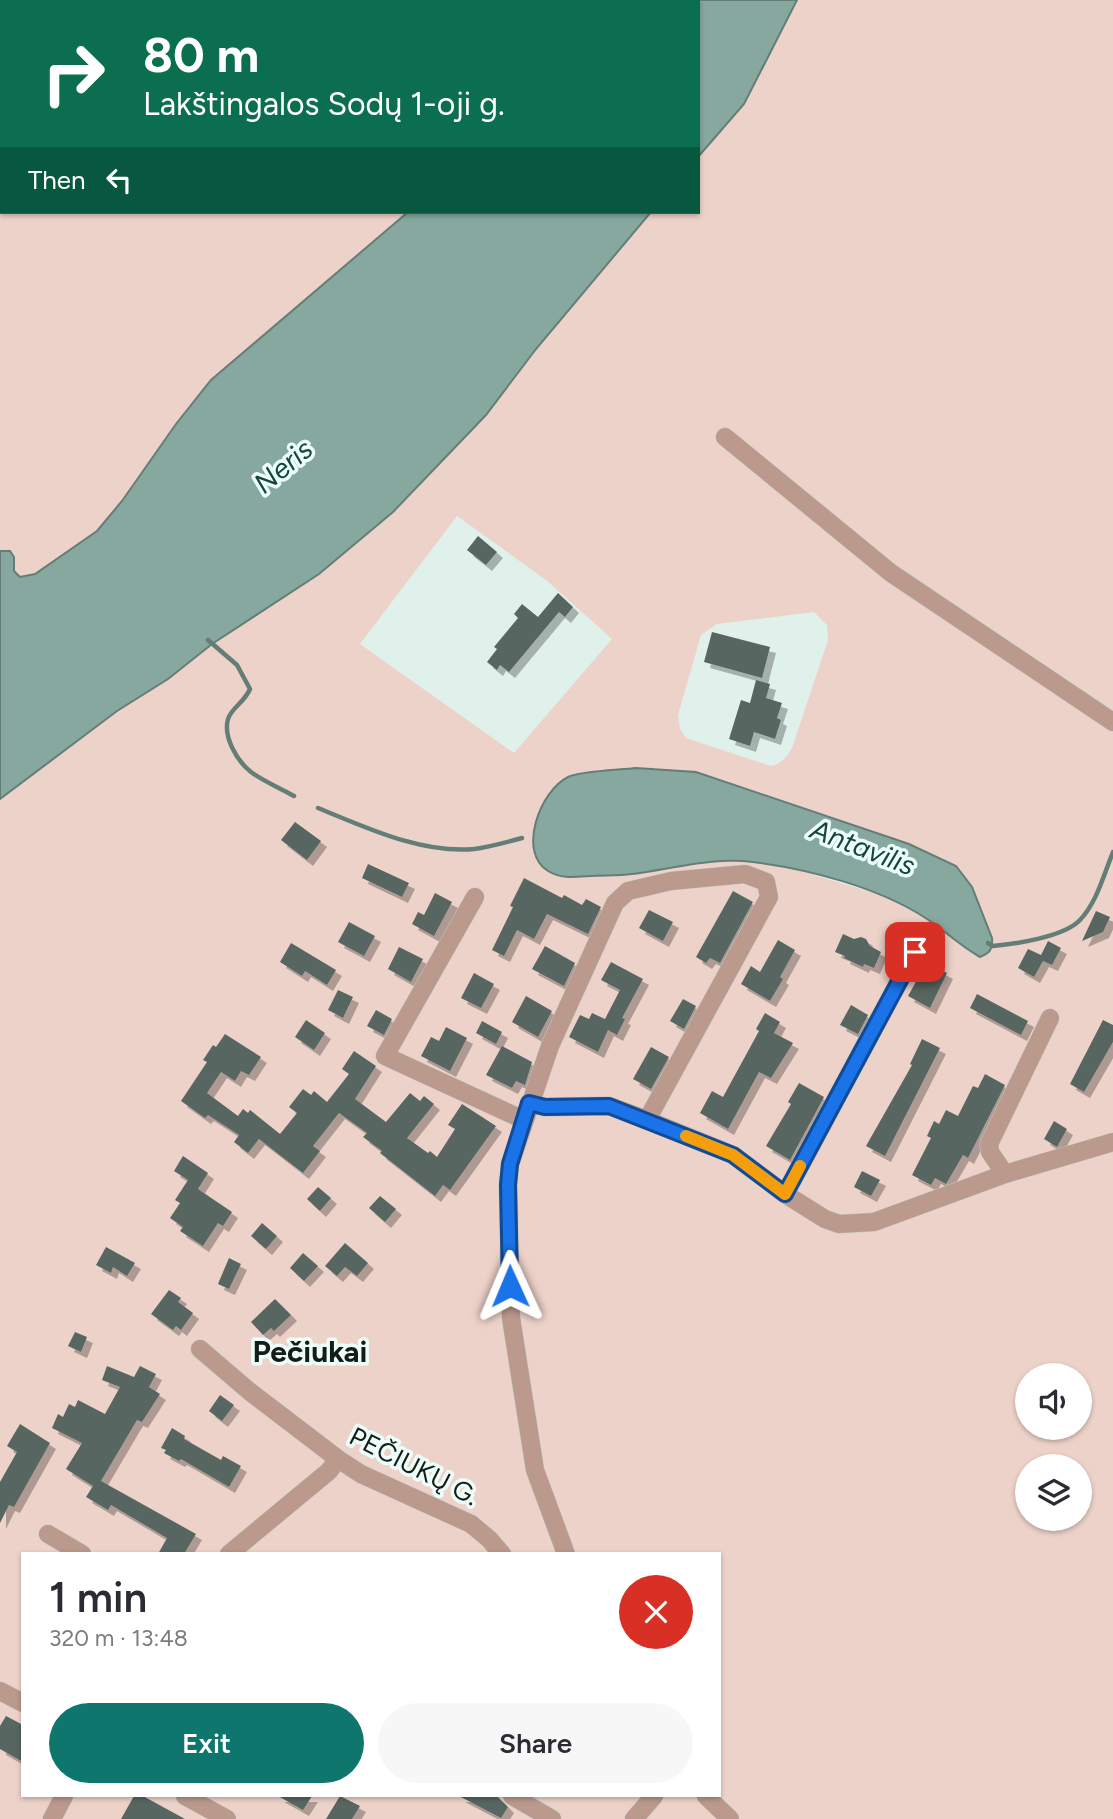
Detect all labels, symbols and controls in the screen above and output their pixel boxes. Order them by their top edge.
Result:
text: 80 m [143,25,259,84]
icon: right [28,28,119,119]
text: Lakštingalos Sodų 1-oji g. [143,85,505,123]
icon: left [100,161,138,199]
text: Then [28,164,86,196]
water label: Neris [247,432,319,500]
water label: Antavilis [805,811,920,882]
pin [885,922,945,982]
icon: arrive [896,933,934,971]
position arrow [473,1249,547,1323]
district label: Pečiukai [253,1333,367,1370]
map controls [1015,1363,1092,1531]
button: sound [1015,1363,1092,1440]
street label: PEČIUKŲ G. [344,1420,484,1512]
button: layers [1015,1454,1092,1531]
text: 1 min [49,1572,147,1623]
button: close [619,1575,693,1649]
text: 320 m · 13:48 [49,1624,188,1652]
button: Exit [49,1703,364,1783]
button: Share [378,1703,693,1783]

